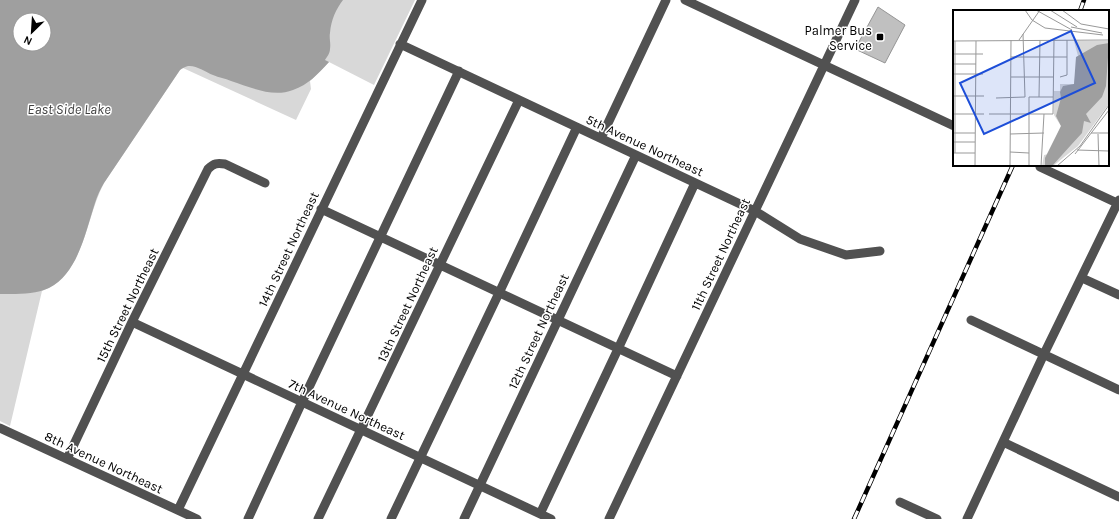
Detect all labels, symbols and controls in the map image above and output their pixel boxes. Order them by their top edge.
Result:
inset map [953,10,1109,166]
north arrow [12,12,52,52]
place label: Palmer Bus Service [805,23,872,53]
marker: Palmer Bus Service [875,32,885,42]
text: N [22,33,34,48]
water label: East Side Lake [27,101,111,118]
street label: 5th Avenue Northeast [584,112,706,179]
street label: 14th Street Northeast [255,189,322,309]
street label: 11th Street Northeast [688,196,753,313]
street label: 13th Street Northeast [374,244,441,364]
street label: 15th Street Northeast [93,246,162,365]
street label: 12th Street Northeast [505,271,572,391]
street label: 7th Avenue Northeast [286,376,408,443]
street label: 8th Avenue Northeast [42,428,165,496]

